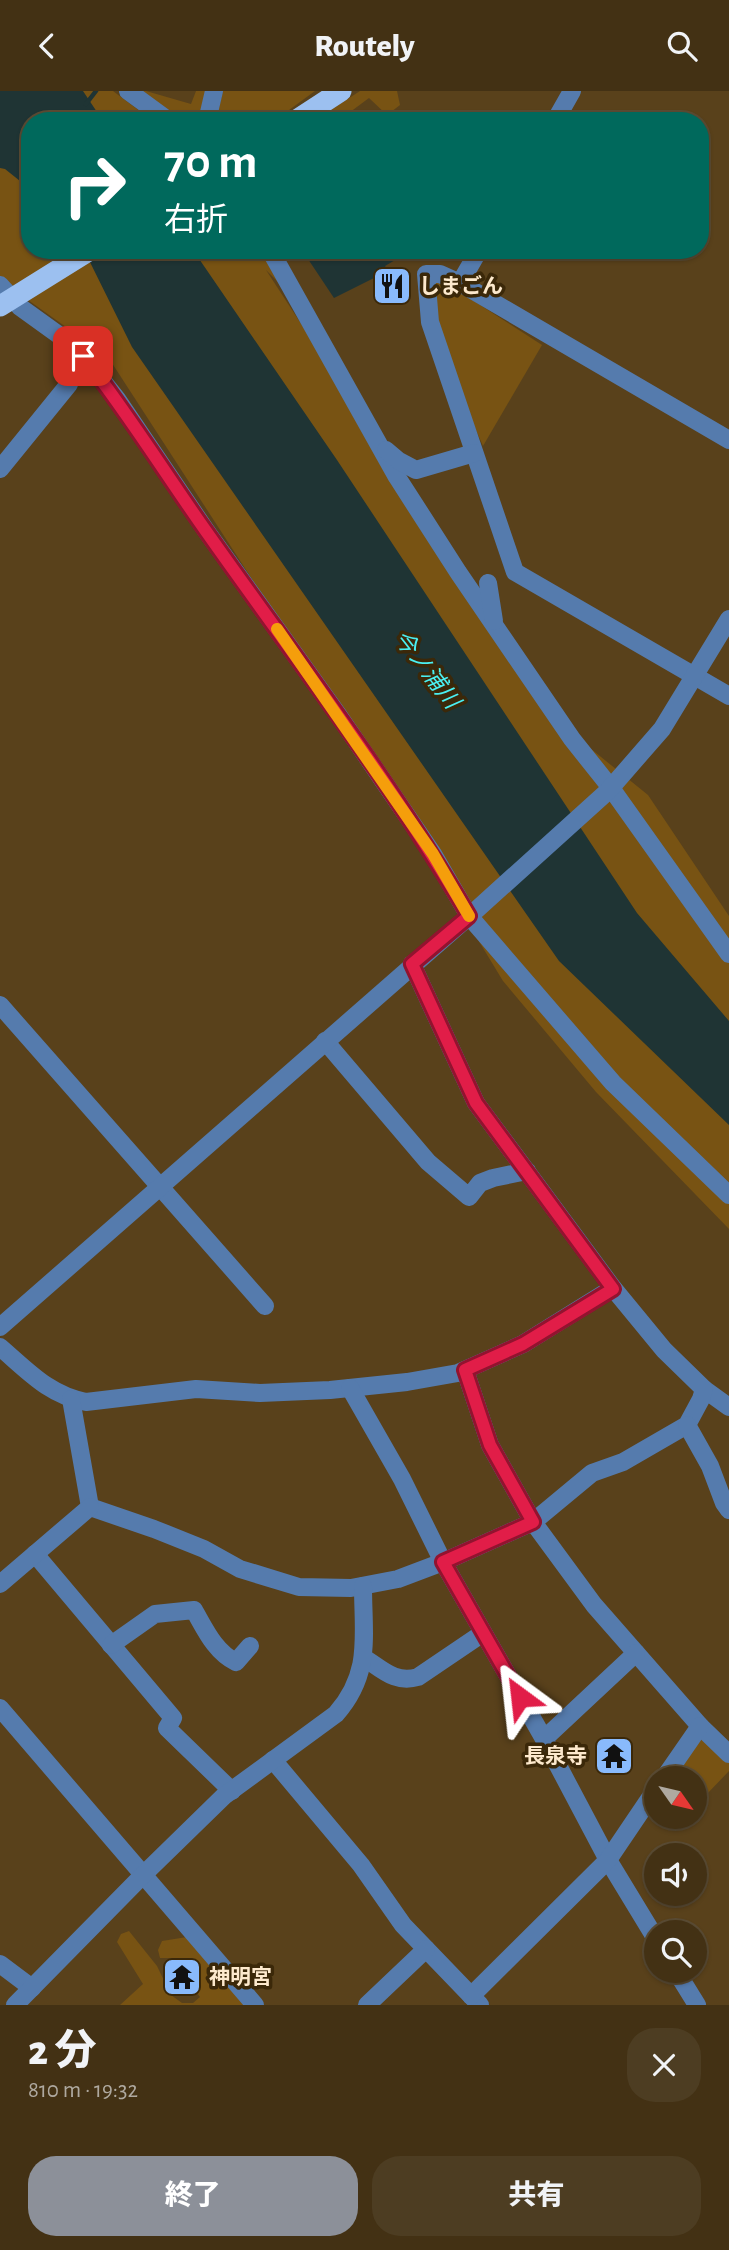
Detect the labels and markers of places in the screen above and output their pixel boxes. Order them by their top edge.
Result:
restaurant icon: しまごん [371,265,413,307]
place label: しまごん [419,274,503,297]
pin [53,326,113,386]
temple icon: 長泉寺 [593,1735,635,1777]
place label: 長泉寺 [524,1745,587,1767]
temple icon: 神明宮 [161,1956,203,1998]
place label: 神明宮 [209,1965,272,1988]

